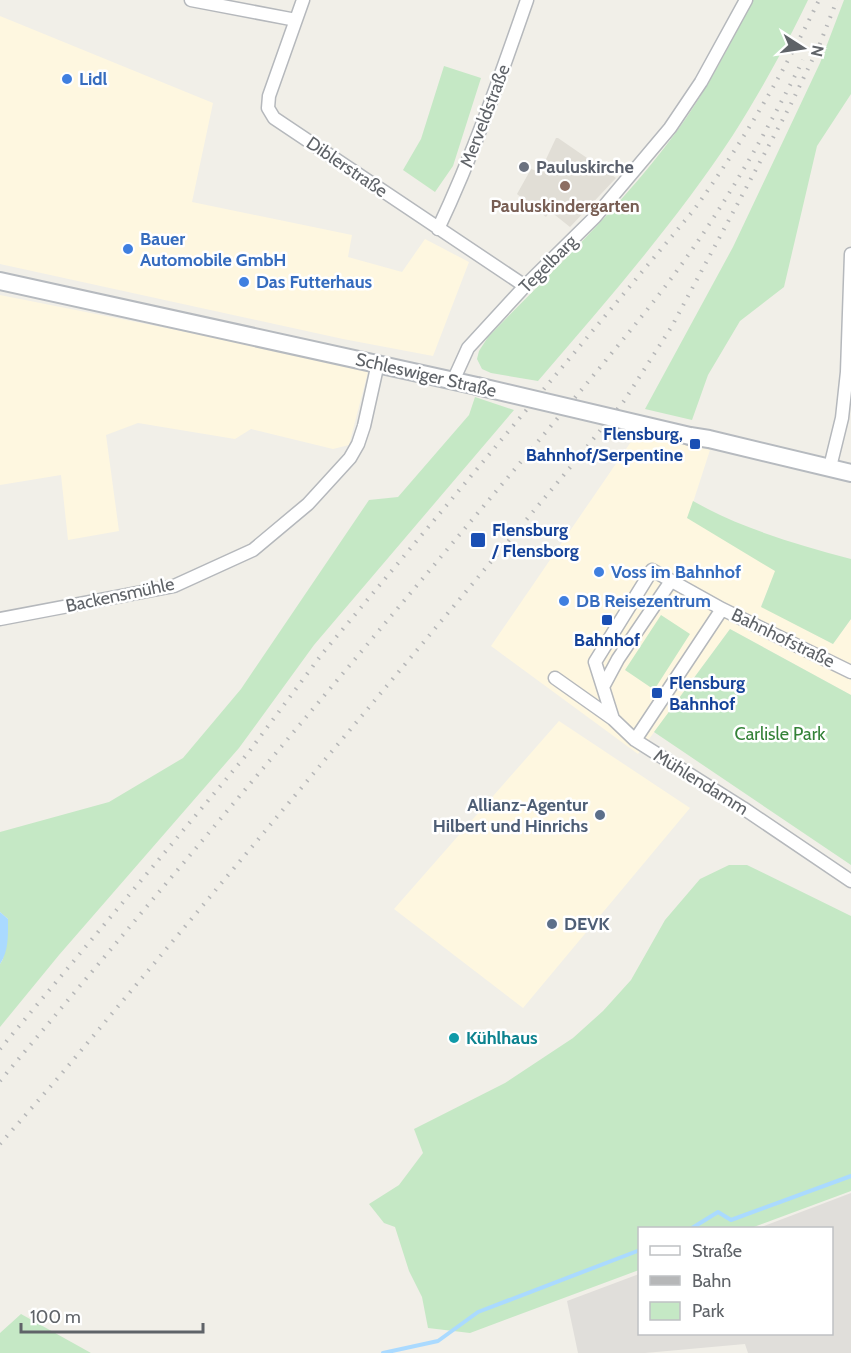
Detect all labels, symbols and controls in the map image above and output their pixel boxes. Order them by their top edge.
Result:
north arrow [773,18,833,78]
text: N [807,44,828,59]
street label: Merveldstraße [455,61,515,171]
place label: Lidl [79,68,108,90]
marker: Lidl [60,72,74,86]
street label: Diblerstraße [302,132,392,202]
place label: Pauluskirche [536,156,634,178]
marker: Pauluskirche [517,160,531,174]
marker: Pauluskindergarten [558,179,572,193]
place label: Pauluskindergarten [490,195,640,217]
place label: Bauer Automobile GmbH [140,228,286,271]
street label: Tegelbarg [514,230,582,298]
marker: Bauer Automobile GmbH [121,242,135,256]
place label: Das Futterhaus [256,271,373,293]
marker: Das Futterhaus [237,275,251,289]
street label: Schleswiger Straße [353,348,499,402]
place label: Flensburg, Bahnhof/Serpentine [526,423,683,466]
marker: Flensburg, Bahnhof/Serpentine [688,437,702,451]
place label: Flensburg / Flensborg [491,519,579,562]
marker: Flensburg / Flensborg [469,531,487,549]
place label: Voss im Bahnhof [611,561,741,583]
marker: Voss im Bahnhof [592,565,606,579]
street label: Backensmühle [64,573,176,617]
place label: DB Reisezentrum [576,590,711,612]
marker: DB Reisezentrum [557,594,571,608]
street label: Bahnhofstraße [728,604,838,672]
marker: Bahnhof [600,613,614,627]
place label: Bahnhof [574,629,640,651]
place label: Flensburg Bahnhof [669,672,745,715]
marker: Flensburg Bahnhof [650,686,664,700]
park label: Carlisle Park [735,723,826,745]
street label: Mühlendamm [650,744,752,820]
place label: Allianz-Agentur Hilbert und Hinrichs [433,794,588,837]
marker: Allianz-Agentur Hilbert und Hinrichs [593,808,607,822]
place label: DEVK [564,913,610,935]
marker: DEVK [545,917,559,931]
place label: Kühlhaus [466,1027,538,1049]
marker: Kühlhaus [447,1031,461,1045]
legend [638,1227,833,1335]
text: Straße [692,1240,742,1262]
text: Bahn [692,1270,731,1292]
scale bar [21,1296,202,1334]
text: Park [692,1300,725,1322]
text: 100 m [30,1306,81,1328]

